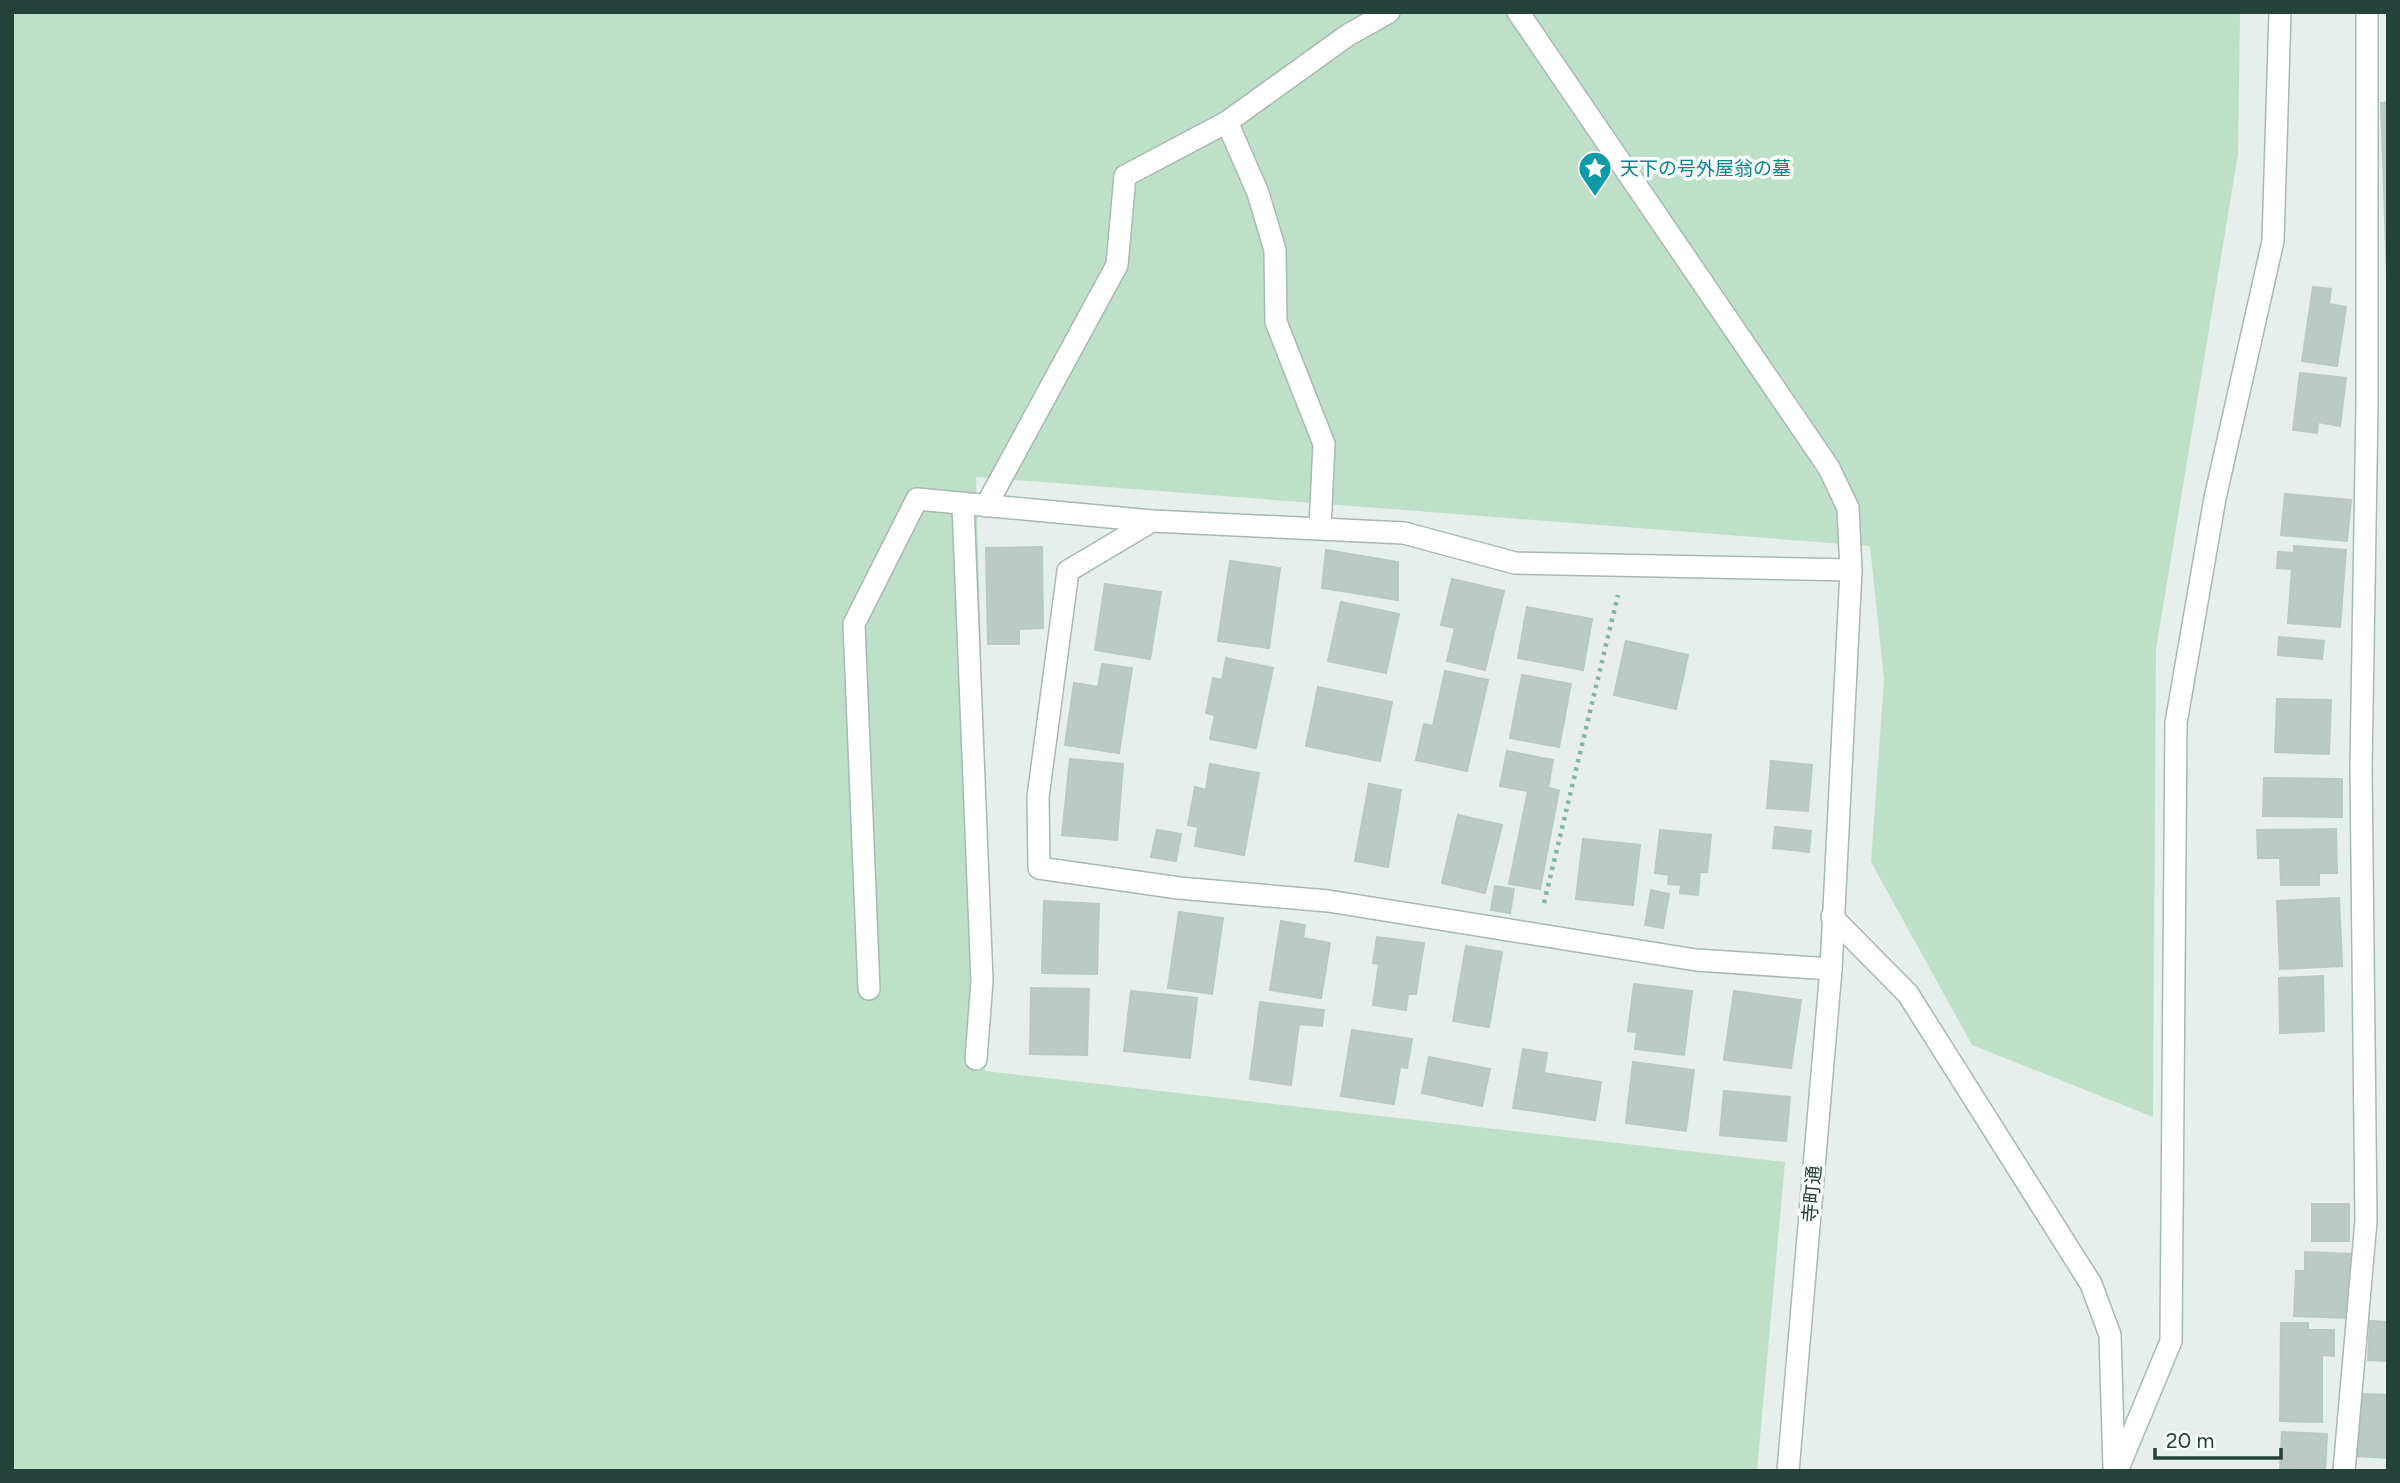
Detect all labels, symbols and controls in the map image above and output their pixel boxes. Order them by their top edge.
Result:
place icon: 天下の号外屋翁の墓 [1576,149,1614,198]
place label: 天下の号外屋翁の墓 [1620,157,1791,180]
street label: 寺町通 [1798,1165,1826,1223]
scale bar [2155,1416,2281,1460]
text: 20 m [2166,1428,2214,1453]

